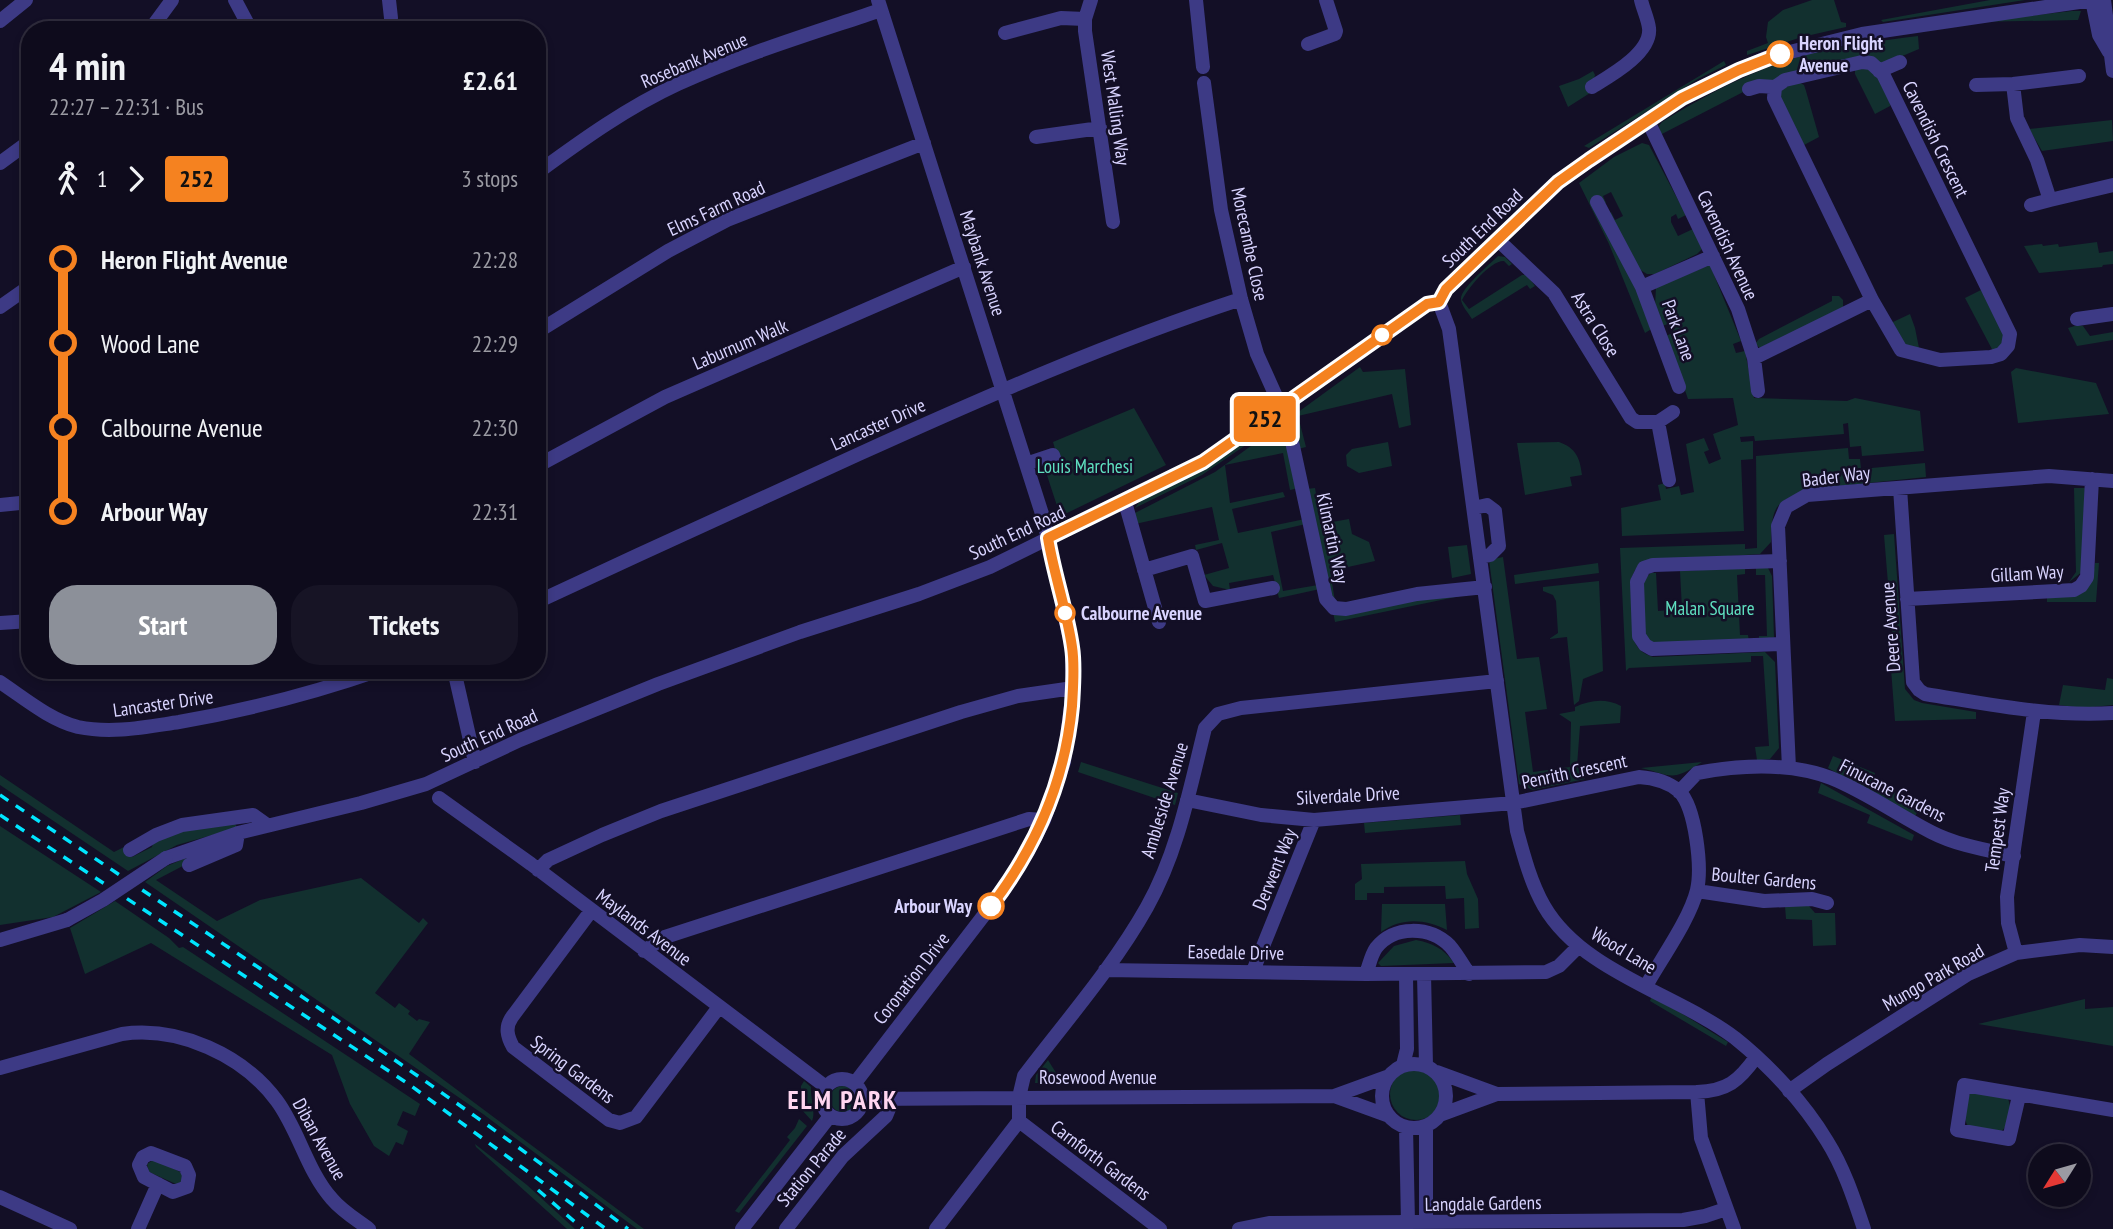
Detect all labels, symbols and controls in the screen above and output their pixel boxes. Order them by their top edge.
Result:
street label: Rosebank Avenue [637,27,751,93]
place label: Heron Flight Avenue [1798,31,1884,77]
text: 4 min [49,41,126,90]
marker: Heron Flight Avenue [1767,41,1793,67]
street label: West Malling Way [1096,49,1136,168]
text: £2.61 [463,64,518,97]
street label: Cavendish Crescent [1897,77,1975,202]
text: 22:27 – 22:31 · Bus [49,92,204,121]
icon: walk [49,160,87,198]
icon: forward [117,160,155,198]
text: 252 [179,163,214,194]
text: 1 [97,164,107,193]
text: 3 stops [461,164,518,193]
street label: Elms Farm Road [663,175,769,241]
street label: South End Road [1436,183,1528,273]
street label: Morecambe Close [1226,185,1274,303]
street label: Cavendish Avenue [1692,186,1764,304]
street label: Maybank Avenue [955,207,1011,319]
text: Heron Flight Avenue [101,243,288,276]
text: 22:28 [472,245,518,274]
street label: Astra Close [1566,287,1626,361]
street label: Park Lane [1657,296,1701,364]
street label: Laburnum Walk [689,313,792,375]
unlabelled marker [1372,325,1392,345]
text: Wood Lane [101,327,200,360]
text: 22:29 [472,329,518,358]
street label: Lancaster Drive [827,392,929,456]
line badge: 252 [1225,396,1305,442]
text: 252 [1248,403,1282,434]
text: Calbourne Avenue [101,411,263,444]
text: 22:30 [472,413,518,442]
park label: Louis Marchesi [1037,454,1133,478]
street label: Bader Way [1801,460,1872,492]
street label: Kilmartin Way [1312,491,1354,586]
text: Arbour Way [101,495,207,528]
text: 22:31 [472,497,518,526]
street label: South End Road [965,499,1069,565]
street label: Gillam Way [1990,559,2065,587]
street label: Deere Avenue [1875,581,1905,673]
button: Start [49,585,277,665]
button: Tickets [291,585,518,665]
park label: Malan Square [1665,596,1755,620]
place label: Calbourne Avenue [1081,601,1202,625]
marker: Calbourne Avenue [1055,603,1075,623]
street label: Lancaster Drive [111,684,215,722]
street label: South End Road [437,703,541,767]
street label: Ambleside Avenue [1135,739,1193,861]
street label: Penrith Crescent [1519,748,1630,794]
street label: Finucane Gardens [1836,753,1950,827]
street label: Silverdale Drive [1296,780,1401,810]
street label: Tempest Way [1979,785,2015,874]
street label: Derwent Way [1247,824,1302,913]
street label: Boulter Gardens [1711,861,1817,895]
street label: Maylands Avenue [591,883,697,971]
marker: Arbour Way [978,893,1004,919]
place label: Arbour Way [893,894,972,918]
street label: Wood Lane [1587,921,1661,979]
street label: Coronation Drive [868,927,954,1029]
street label: Mungo Park Road [1878,938,1988,1016]
street label: Easedale Drive [1187,939,1285,965]
street label: Spring Gardens [526,1030,620,1108]
street label: Rosewood Avenue [1039,1065,1157,1089]
district label: ELM PARK [787,1083,899,1116]
street label: Diban Avenue [288,1094,352,1184]
street label: Carnforth Gardens [1046,1115,1156,1205]
street label: Station Parade [771,1123,851,1211]
north arrow [2028,1144,2091,1208]
map controls [2028,1144,2091,1207]
street label: Langdale Gardens [1424,1190,1542,1216]

